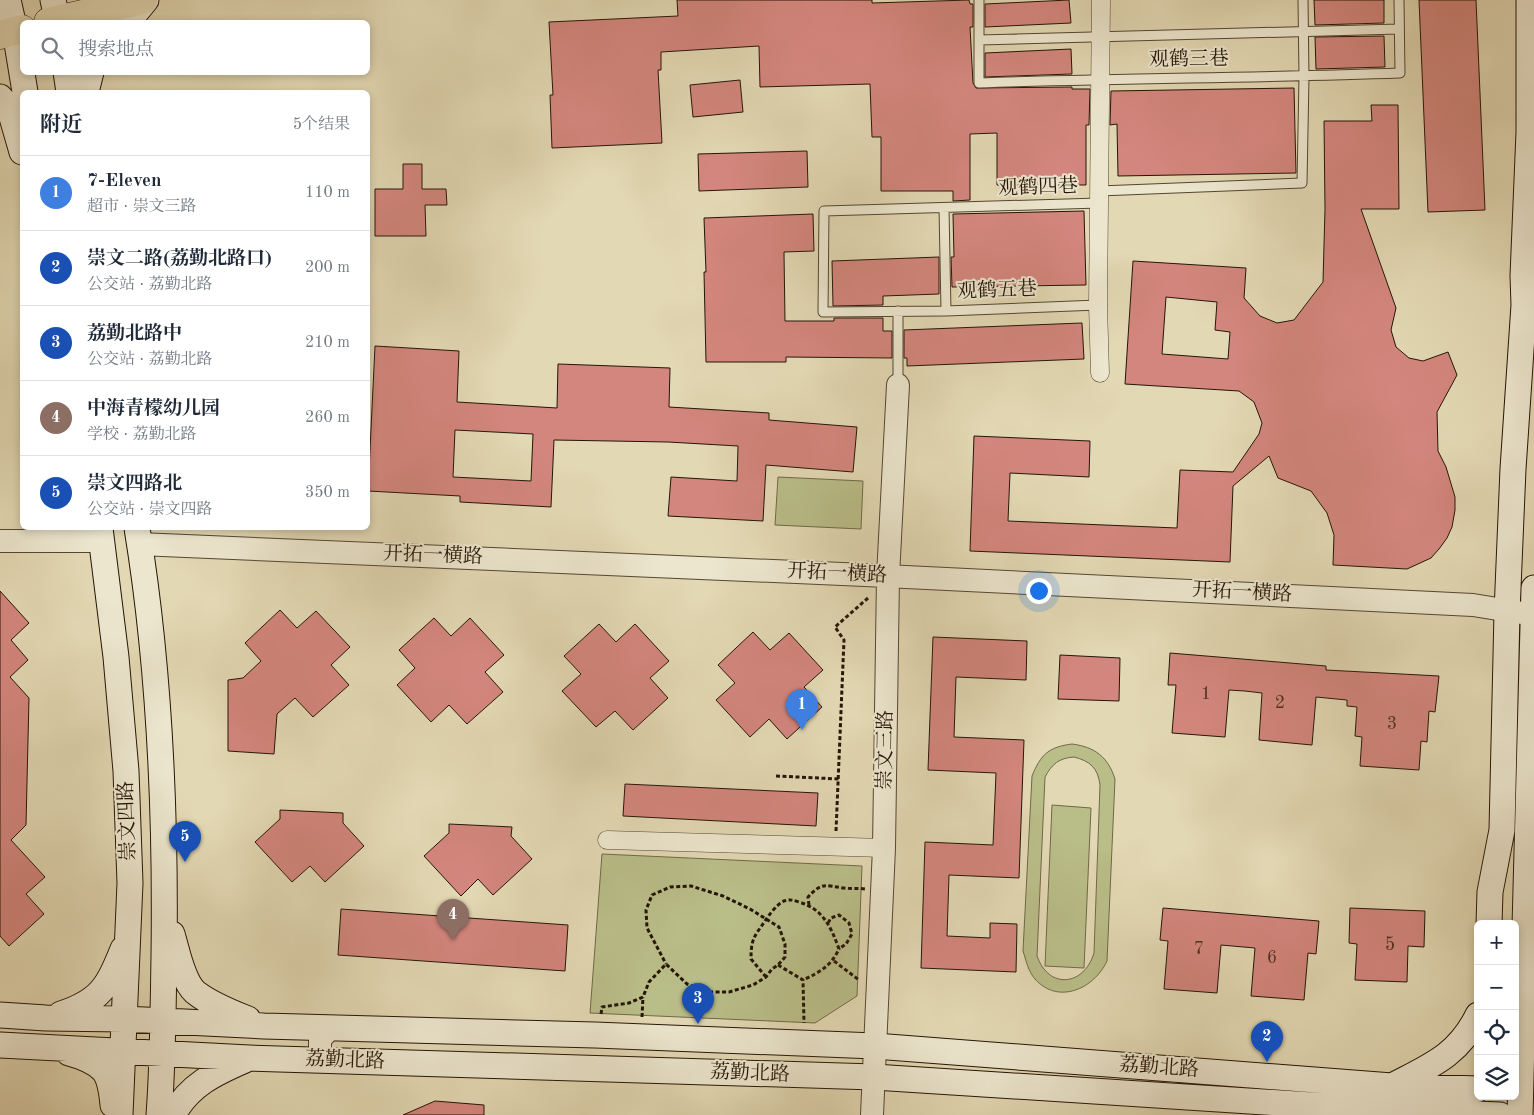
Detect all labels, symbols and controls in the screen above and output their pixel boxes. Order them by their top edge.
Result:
search box [20,20,370,75]
icon: search [38,34,66,62]
text: 搜索地点 [78,41,154,60]
street label: 观鹤三巷 [1149,47,1229,71]
text: 附近 [40,115,82,136]
text: 5个结果 [293,117,350,133]
text: 7-Eleven [87,172,162,191]
street label: 观鹤四巷 [998,175,1078,199]
text: 1 [51,185,61,201]
text: 110 m [305,185,350,201]
text: 超市 · 崇文三路 [87,199,196,215]
text: 崇文二路(荔勤北路口) [87,250,272,269]
text: 2 [51,260,61,276]
text: 200 m [305,260,350,276]
text: 公交站 · 荔勤北路 [87,277,212,293]
street label: 观鹤五巷 [957,278,1037,302]
text: 荔勤北路中 [87,325,182,344]
text: 3 [51,335,61,351]
text: 210 m [305,335,350,351]
text: 公交站 · 荔勤北路 [87,352,212,368]
text: 中海青檬幼儿园 [87,400,220,419]
text: 4 [51,410,61,426]
text: 260 m [305,410,350,426]
text: 学校 · 荔勤北路 [87,427,196,443]
text: 崇文四路北 [87,475,182,494]
text: 5 [51,485,61,501]
text: 350 m [305,485,350,501]
text: 公交站 · 崇文四路 [87,502,212,518]
street label: 开拓一横路 [383,542,483,568]
street label: 开拓一横路 [787,559,888,587]
your location [1026,578,1052,604]
street label: 开拓一横路 [1192,578,1293,606]
house number: 1 [1201,685,1211,703]
pin: 1 [786,689,818,730]
house number: 2 [1275,694,1285,712]
street label: 崇文三路 [873,710,897,790]
house number: 3 [1387,715,1397,733]
street label: 崇文四路 [115,781,139,861]
pin: 5 [169,821,201,862]
pin: 4 [437,899,469,940]
map controls [1474,920,1519,1100]
button: + [1474,920,1519,965]
house number: 5 [1385,936,1395,954]
house number: 7 [1194,940,1204,958]
house number: 6 [1267,949,1277,967]
button: − [1474,965,1519,1010]
pin: 3 [682,983,714,1024]
button: locate [1474,1010,1519,1055]
pin: 2 [1251,1021,1283,1062]
street label: 荔勤北路 [305,1048,385,1072]
street label: 荔勤北路 [1118,1053,1200,1081]
button: layers [1474,1055,1519,1100]
street label: 荔勤北路 [710,1061,790,1085]

